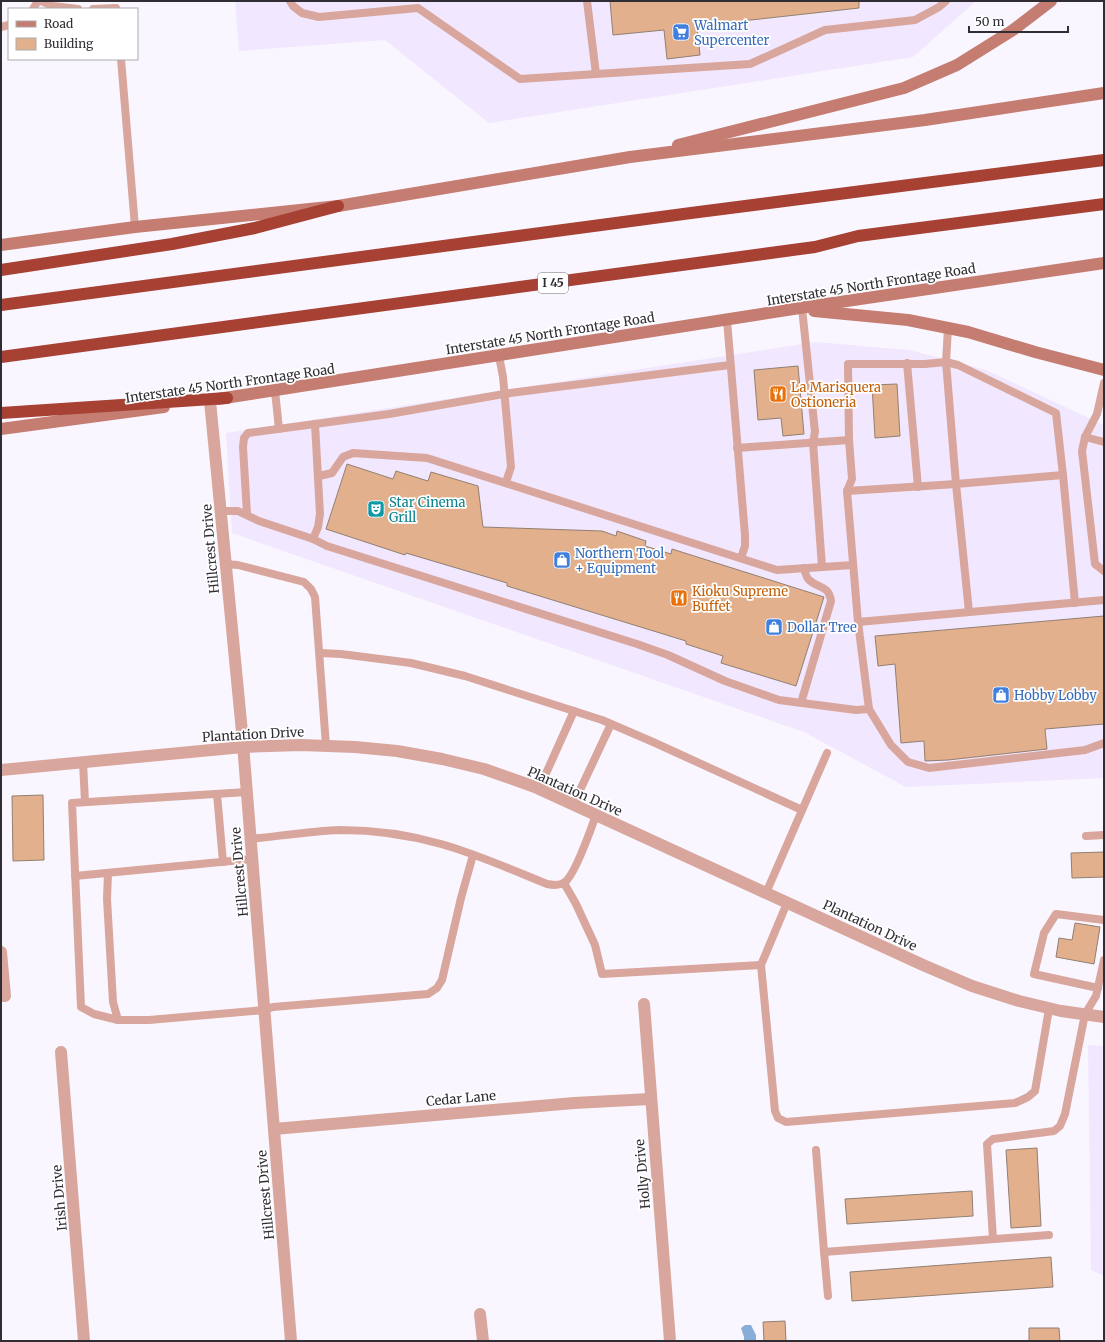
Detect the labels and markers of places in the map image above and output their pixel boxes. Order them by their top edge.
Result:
place label: Walmart Supercenter [693,17,769,49]
supermarket icon: Walmart Supercenter [671,22,691,42]
place label: La Marisquera Ostioneria [791,379,881,411]
restaurant icon: La Marisquera Ostioneria [768,384,788,404]
place label: Star Cinema Grill [389,494,466,526]
theatre icon: Star Cinema Grill [366,499,386,519]
place label: Northern Tool + Equipment [575,545,664,577]
shop icon: Northern Tool + Equipment [552,550,572,570]
place label: Kioku Supreme Buffet [692,583,788,615]
restaurant icon: Kioku Supreme Buffet [669,588,689,608]
shop icon: Dollar Tree [764,617,784,637]
place label: Dollar Tree [787,619,857,636]
shop icon: Hobby Lobby [991,685,1011,705]
place label: Hobby Lobby [1014,687,1097,704]

